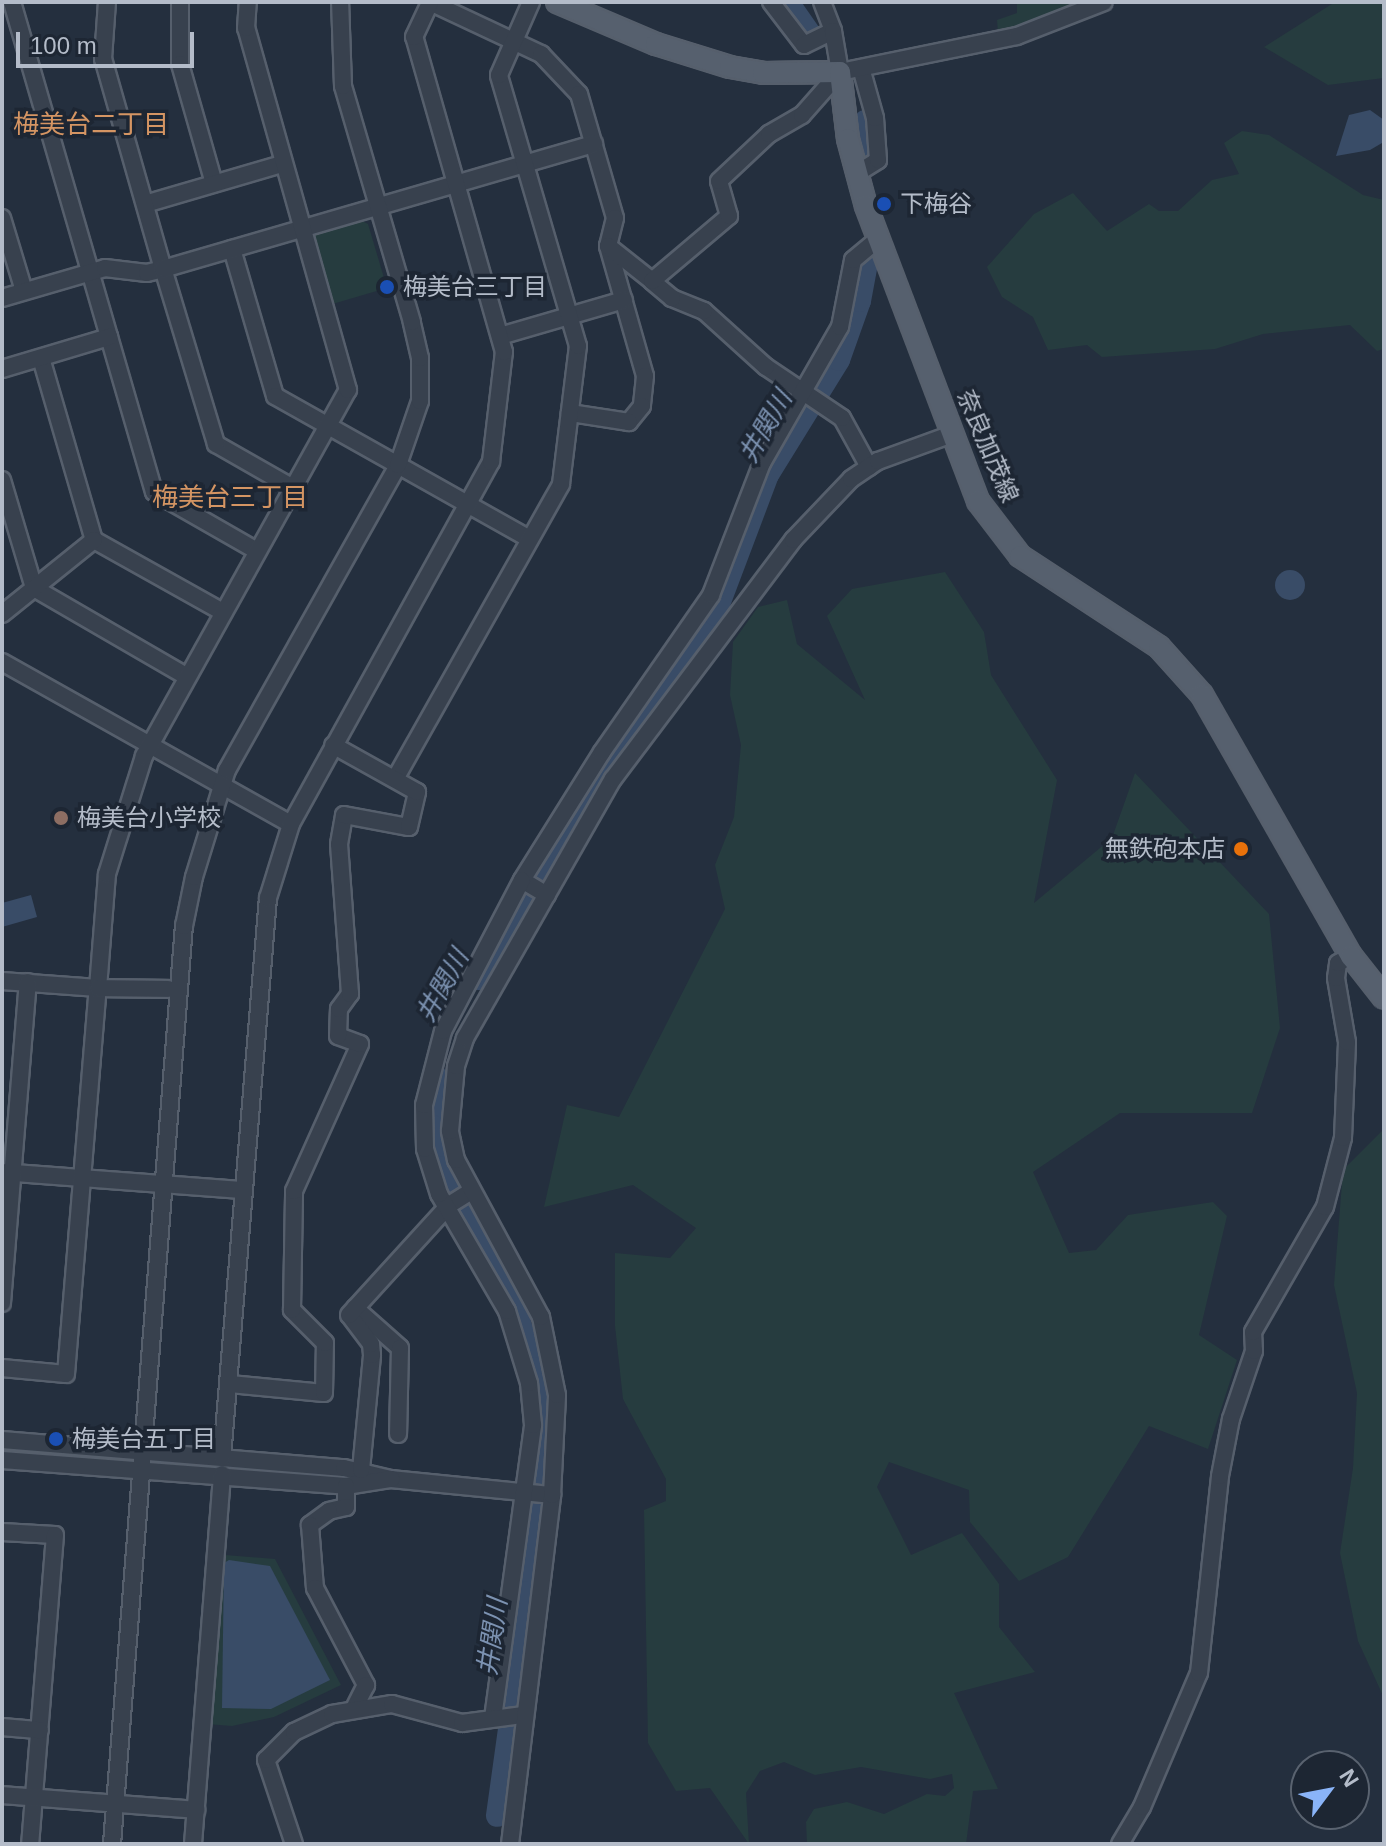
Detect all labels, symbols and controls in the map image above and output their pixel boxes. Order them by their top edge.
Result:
scale bar [20,16,198,66]
text: 100 m [30,32,97,59]
district label: 梅美台二丁目 [13,109,169,141]
place label: 下梅谷 [900,190,972,218]
marker: 下梅谷 [875,195,893,213]
place label: 梅美台三丁目 [403,273,547,301]
marker: 梅美台三丁目 [378,278,396,296]
water label: 井関川 [733,385,799,469]
street label: 奈良加茂線 [951,385,1025,507]
district label: 梅美台三丁目 [152,482,308,514]
place label: 梅美台小学校 [77,804,221,832]
marker: 梅美台小学校 [52,809,70,827]
place label: 無鉄砲本店 [1105,835,1225,863]
marker: 無鉄砲本店 [1232,840,1250,858]
water label: 井関川 [410,944,476,1028]
place label: 梅美台五丁目 [72,1425,216,1453]
marker: 梅美台五丁目 [47,1430,65,1448]
water label: 井関川 [472,1596,514,1678]
north arrow [1290,1750,1370,1830]
text: N [1334,1765,1364,1791]

